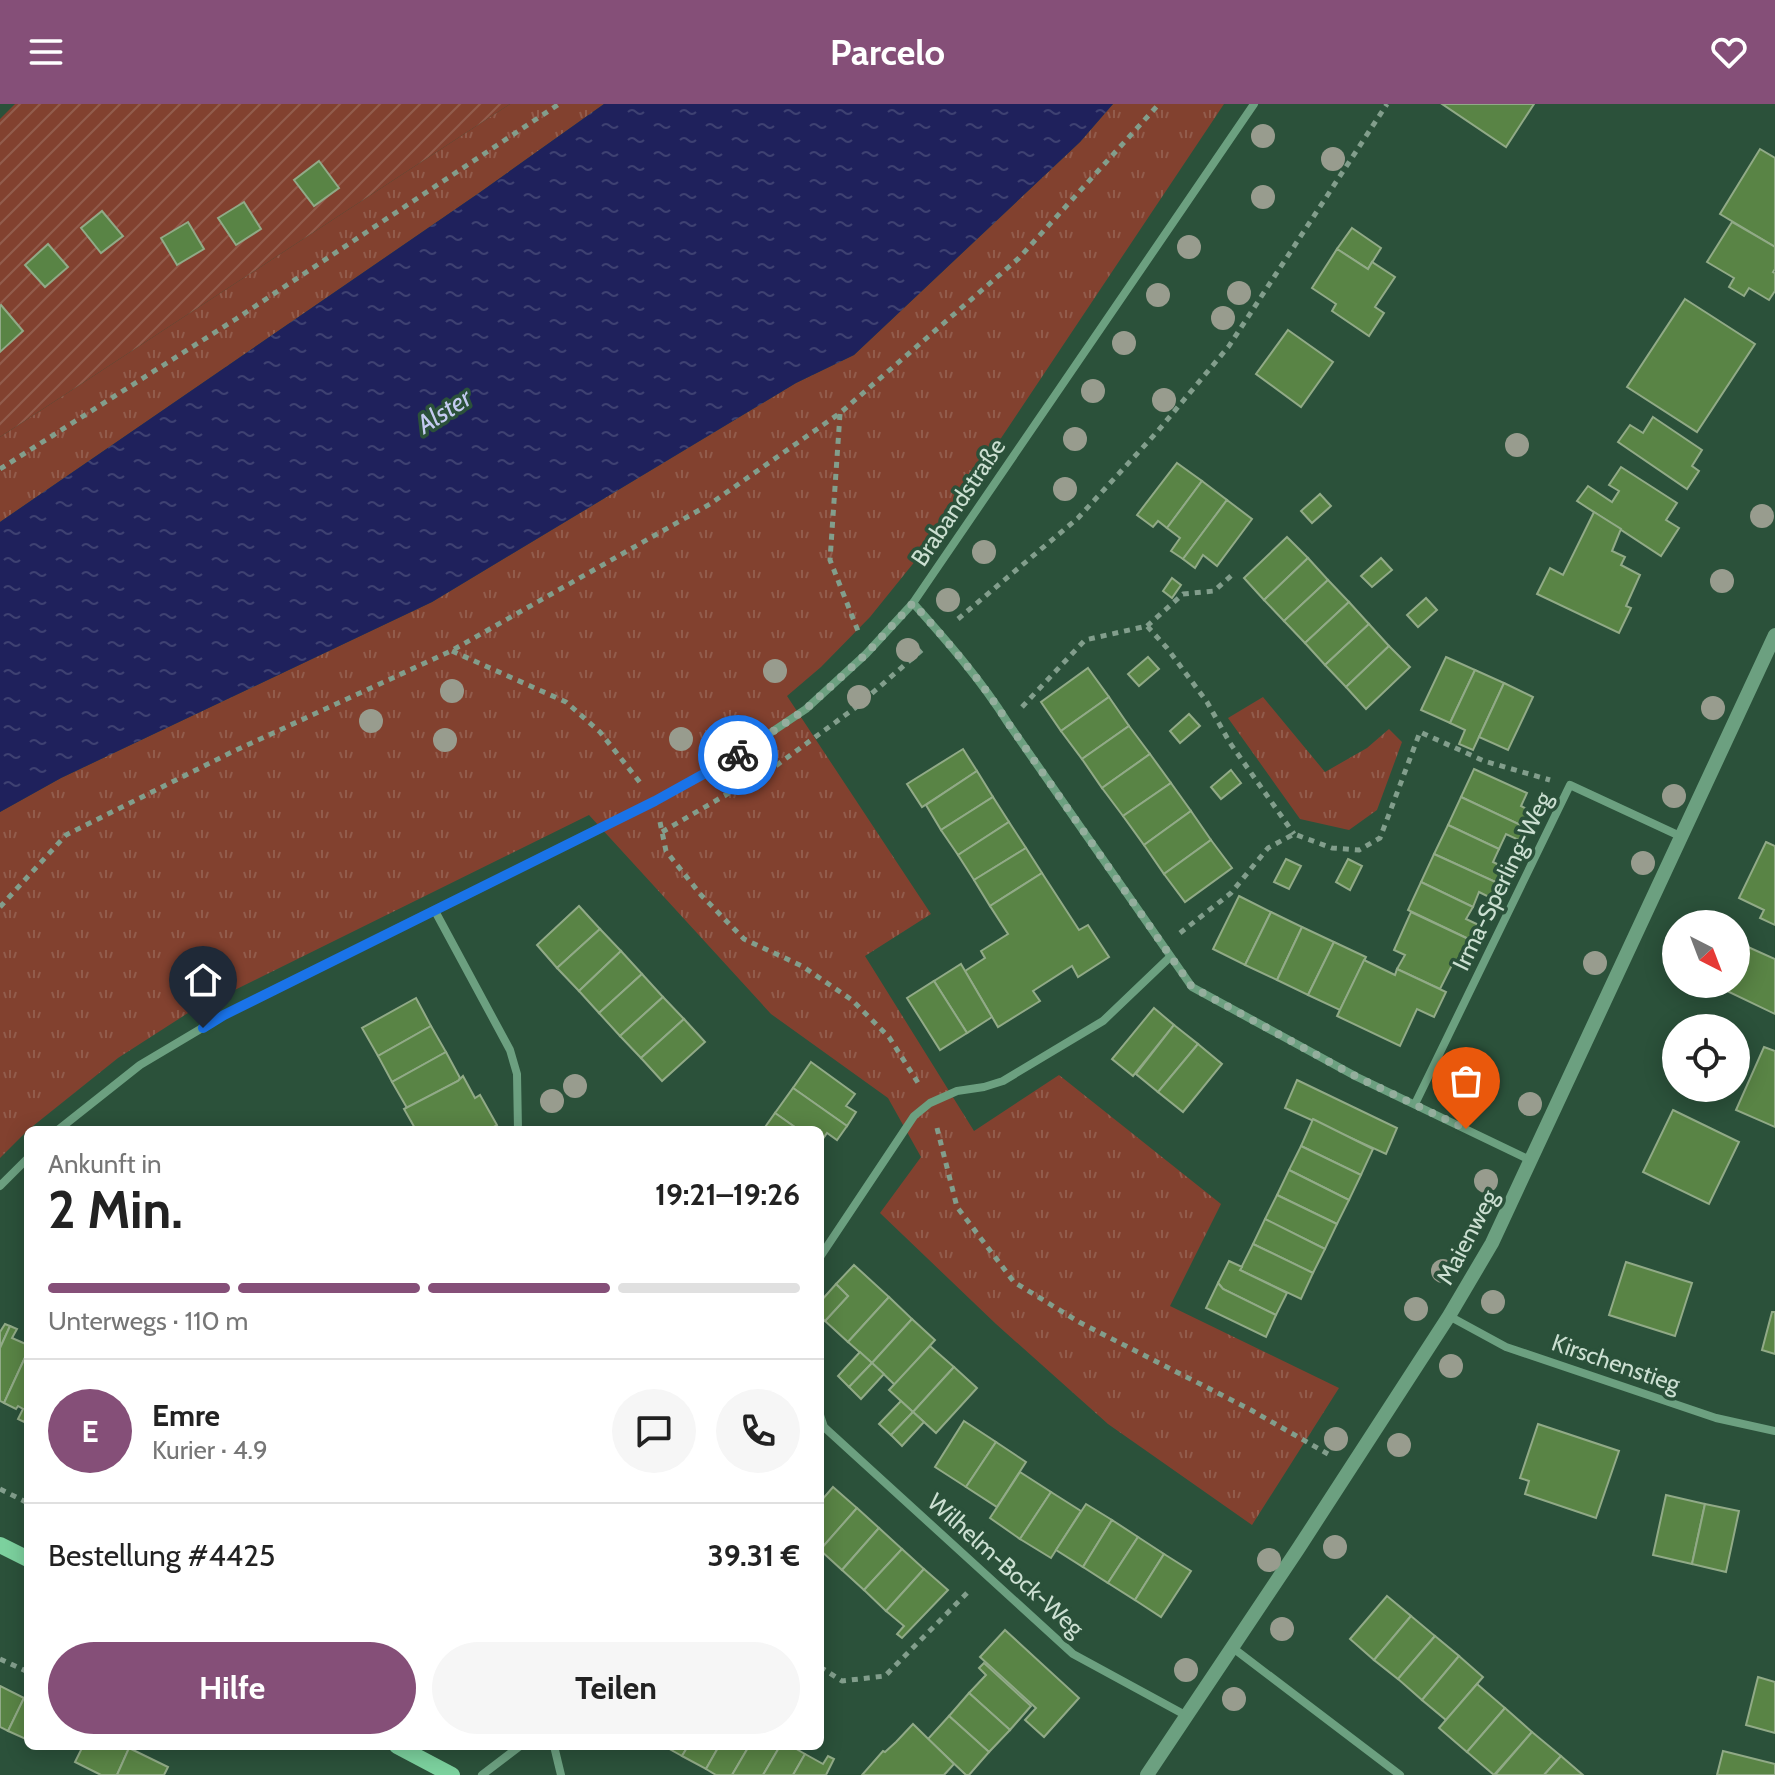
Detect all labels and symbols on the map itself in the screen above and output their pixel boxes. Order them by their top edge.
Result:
water label: Alster [410,381,478,441]
street label: Brabandstraße [905,433,1011,571]
courier [698,715,778,795]
street label: Irma-Sperling-Weg [1446,786,1558,975]
north arrow [1662,910,1750,998]
pin [169,946,237,1028]
pin [1432,1047,1500,1129]
street label: Maienweg [1430,1184,1504,1289]
street label: Kirschenstieg [1548,1328,1685,1399]
street label: Wilhelm-Bock-Weg [922,1487,1091,1643]

